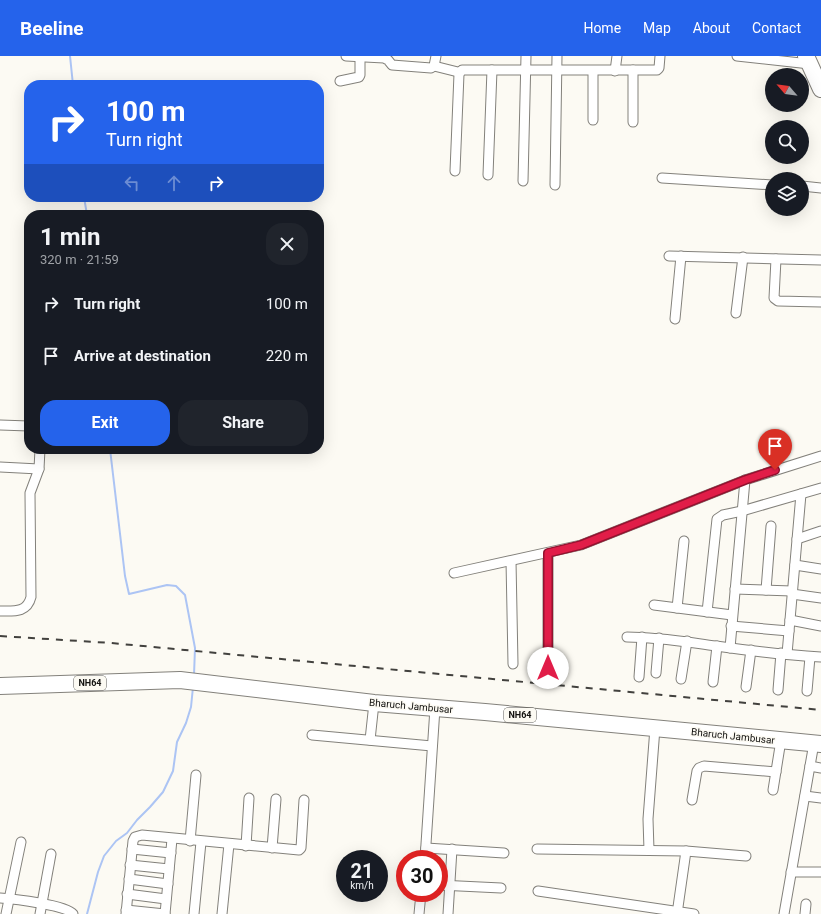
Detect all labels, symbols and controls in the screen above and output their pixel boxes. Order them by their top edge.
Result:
text: Beeline [20,17,84,40]
text: Home [583,20,621,36]
text: Map [643,20,671,36]
text: About [693,20,730,36]
text: Contact [752,20,801,36]
north arrow [765,68,809,112]
map controls [765,68,809,216]
text: 100 m [106,95,185,128]
icon: right [40,96,92,148]
button: search [765,120,809,164]
text: Turn right [106,129,183,150]
icon: left [121,172,143,194]
icon: ahead [163,172,185,194]
icon: right [205,172,227,194]
button: layers [765,172,809,216]
text: 1 min [40,223,100,251]
button: close [266,223,308,265]
text: 320 m · 21:59 [40,252,119,267]
icon: right [40,293,62,315]
text: Turn right [74,295,140,313]
text: 100 m [266,295,308,313]
icon: arrive [40,345,62,367]
text: Arrive at destination [74,347,211,365]
text: 220 m [266,347,308,365]
button: Exit [40,400,170,446]
button: Share [178,400,308,446]
pin [758,429,792,470]
icon: arrive [764,435,786,457]
position arrow [527,647,569,689]
road number: NH64 [74,676,106,690]
street label: Bharuch Jambusar [369,697,454,715]
road number: NH64 [504,708,536,722]
street label: Bharuch Jambusar [691,726,776,746]
speed limit sign: 30 [396,850,448,902]
text: 21 [351,859,373,883]
text: km/h [350,880,374,891]

